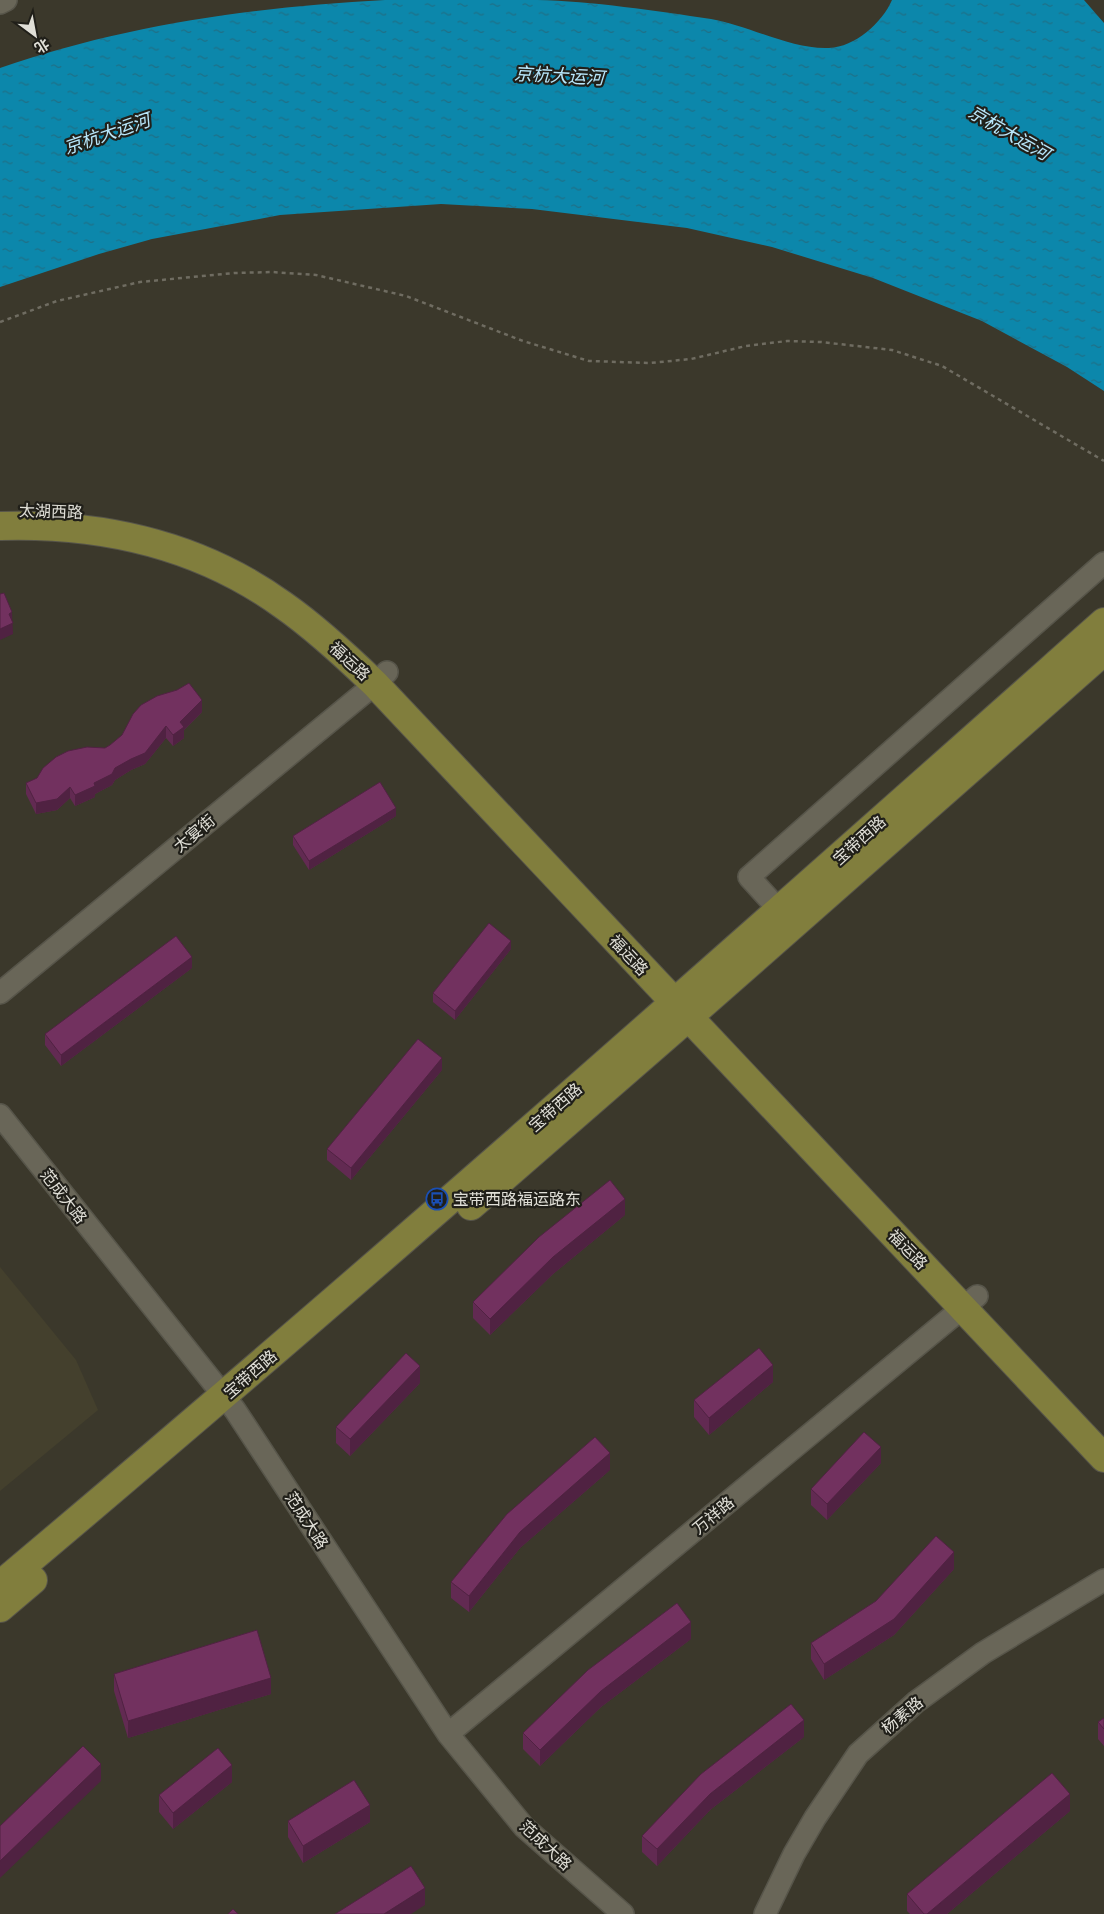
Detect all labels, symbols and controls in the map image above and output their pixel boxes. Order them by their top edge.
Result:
north arrow [10,10,60,60]
text: 北 [31,35,53,58]
water label: 京杭大运河 [513,61,608,89]
water label: 京杭大运河 [965,99,1057,167]
water label: 京杭大运河 [60,106,156,159]
street label: 太湖西路 [19,499,83,523]
street label: 福运路 [325,637,375,685]
street label: 太宴街 [169,809,219,857]
street label: 宝带西路 [828,810,890,870]
street label: 福运路 [605,930,653,980]
street label: 宝带西路 [524,1078,586,1136]
street label: 范成大路 [36,1164,92,1228]
bus stop icon: 宝带西路福运路东 [425,1187,449,1211]
place label: 宝带西路福运路东 [453,1188,581,1210]
street label: 福运路 [883,1224,933,1274]
street label: 宝带西路 [219,1345,281,1403]
street label: 范成大路 [280,1487,334,1553]
street label: 万祥路 [688,1491,738,1539]
street label: 杨素路 [877,1691,927,1739]
street label: 范成大路 [515,1815,577,1875]

